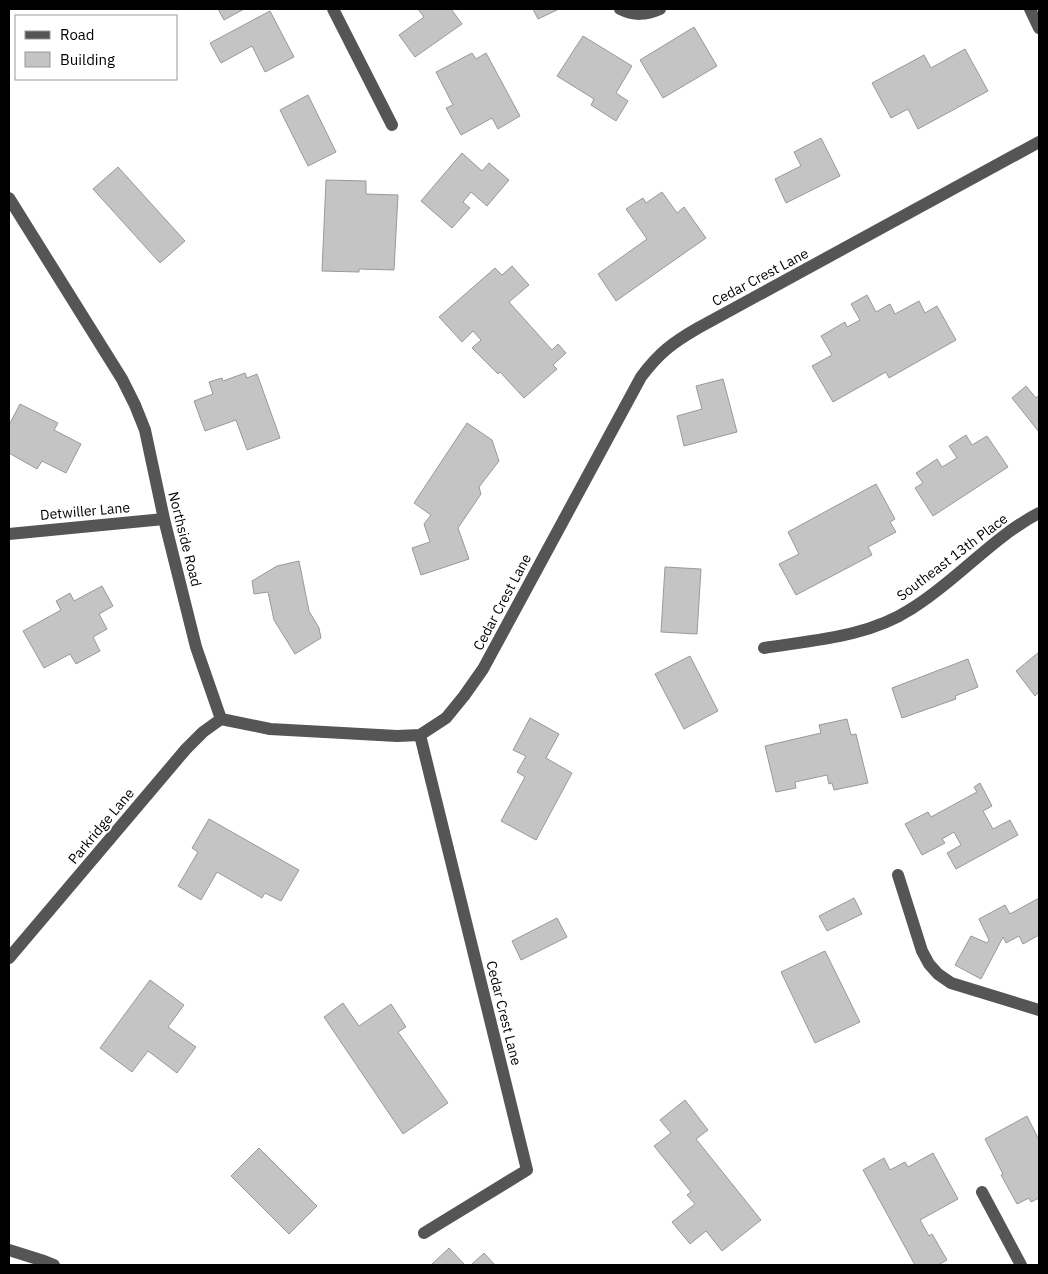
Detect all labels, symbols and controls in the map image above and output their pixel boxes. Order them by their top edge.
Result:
legend [15,15,178,80]
text: Road [60,25,95,44]
text: Building [60,50,115,69]
street label: Cedar Crest Lane [709,244,812,310]
street label: Northside Road [164,490,206,588]
street label: Detwiller Lane [39,498,131,524]
street label: Southeast 13th Place [893,509,1011,605]
street label: Cedar Crest Lane [469,550,535,653]
street label: Parkridge Lane [64,784,138,868]
street label: Cedar Crest Lane [482,959,526,1067]

